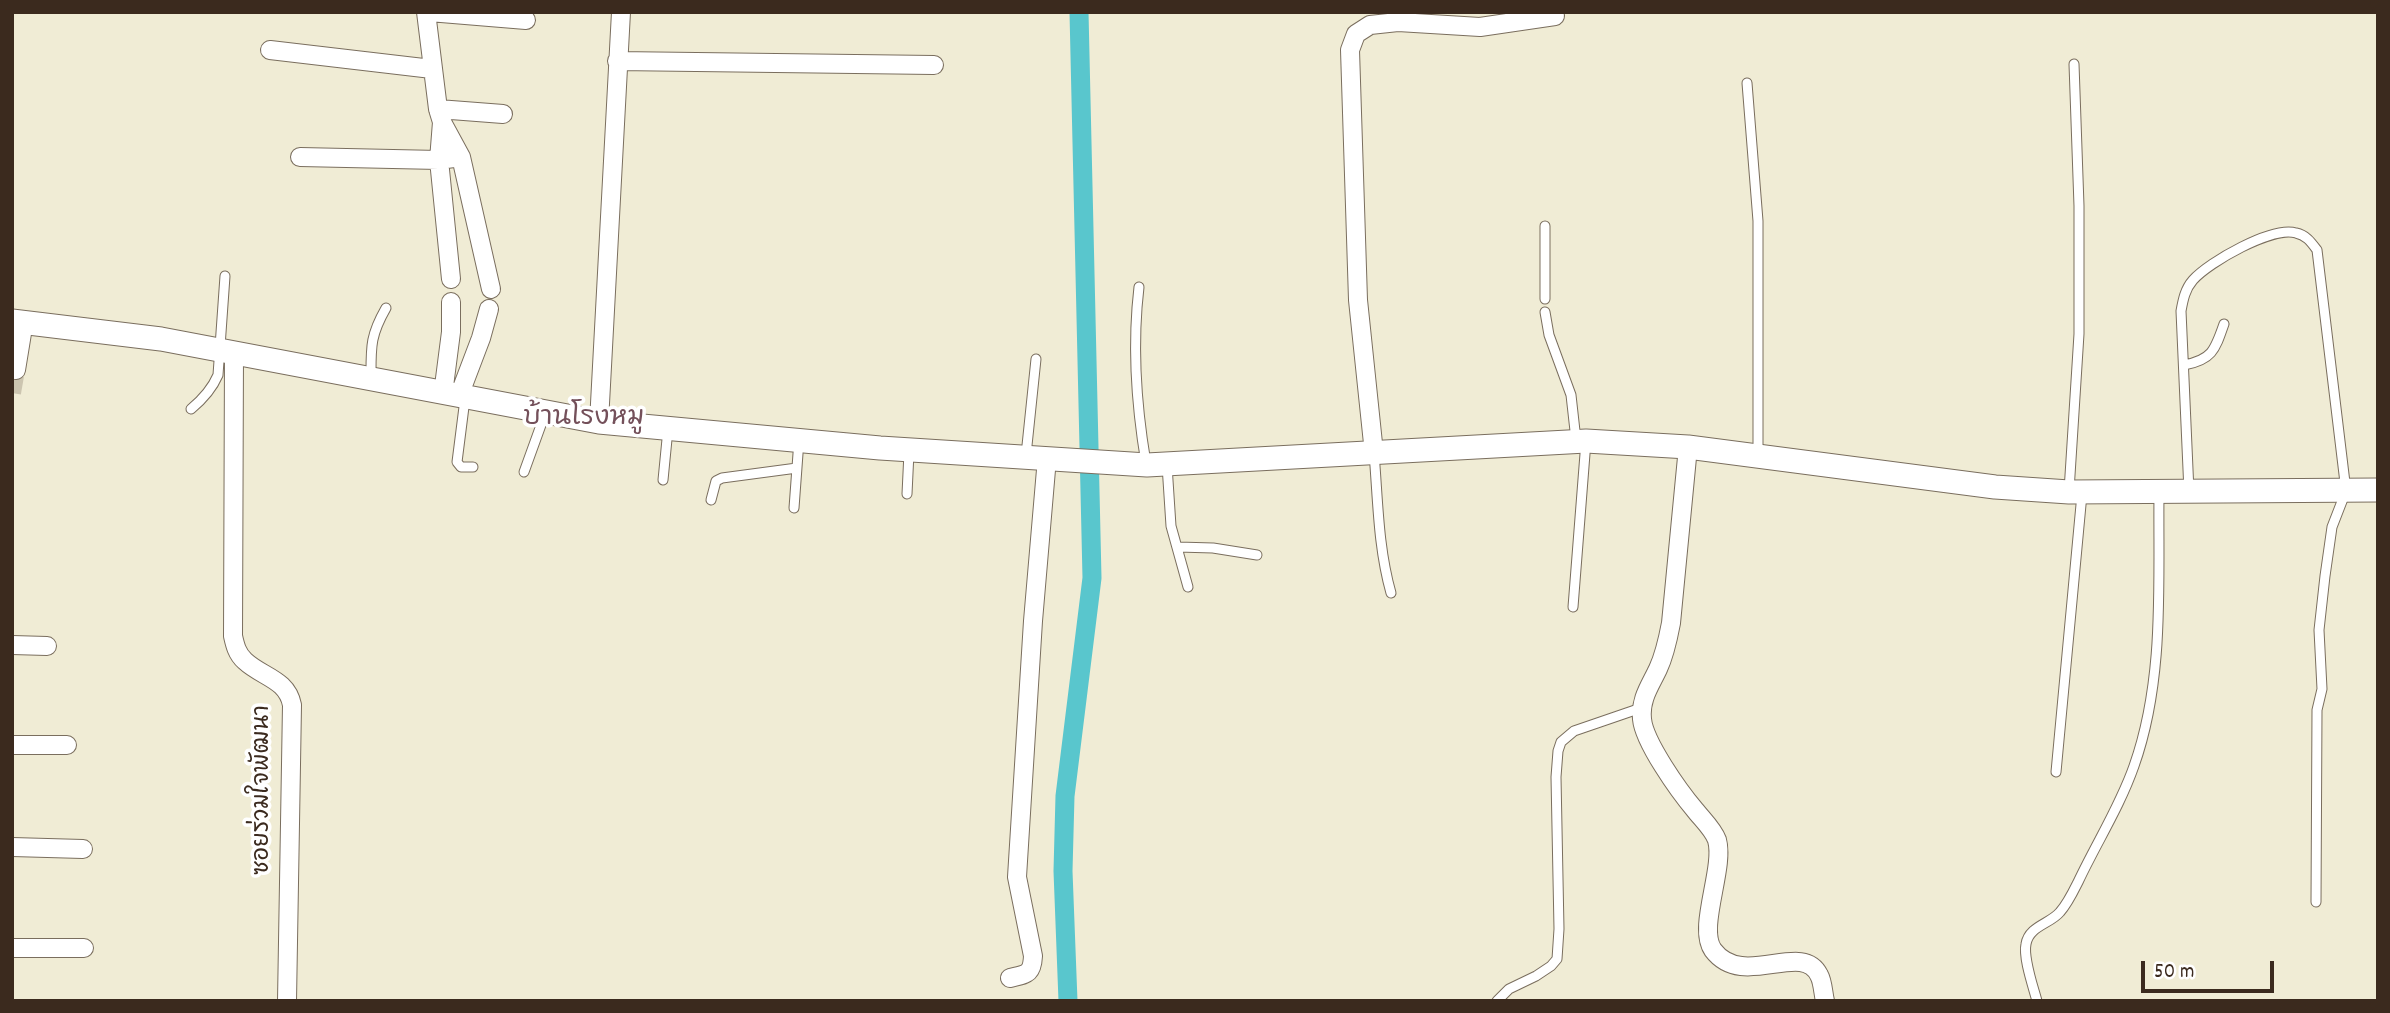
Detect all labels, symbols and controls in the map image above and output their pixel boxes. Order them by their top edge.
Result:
district label: บ้านโรงหมู [524,404,644,436]
street label: ซอยร่วมใจพัฒนา [251,705,279,875]
scale bar [2145,946,2278,990]
text: 50 m [2154,958,2194,988]

